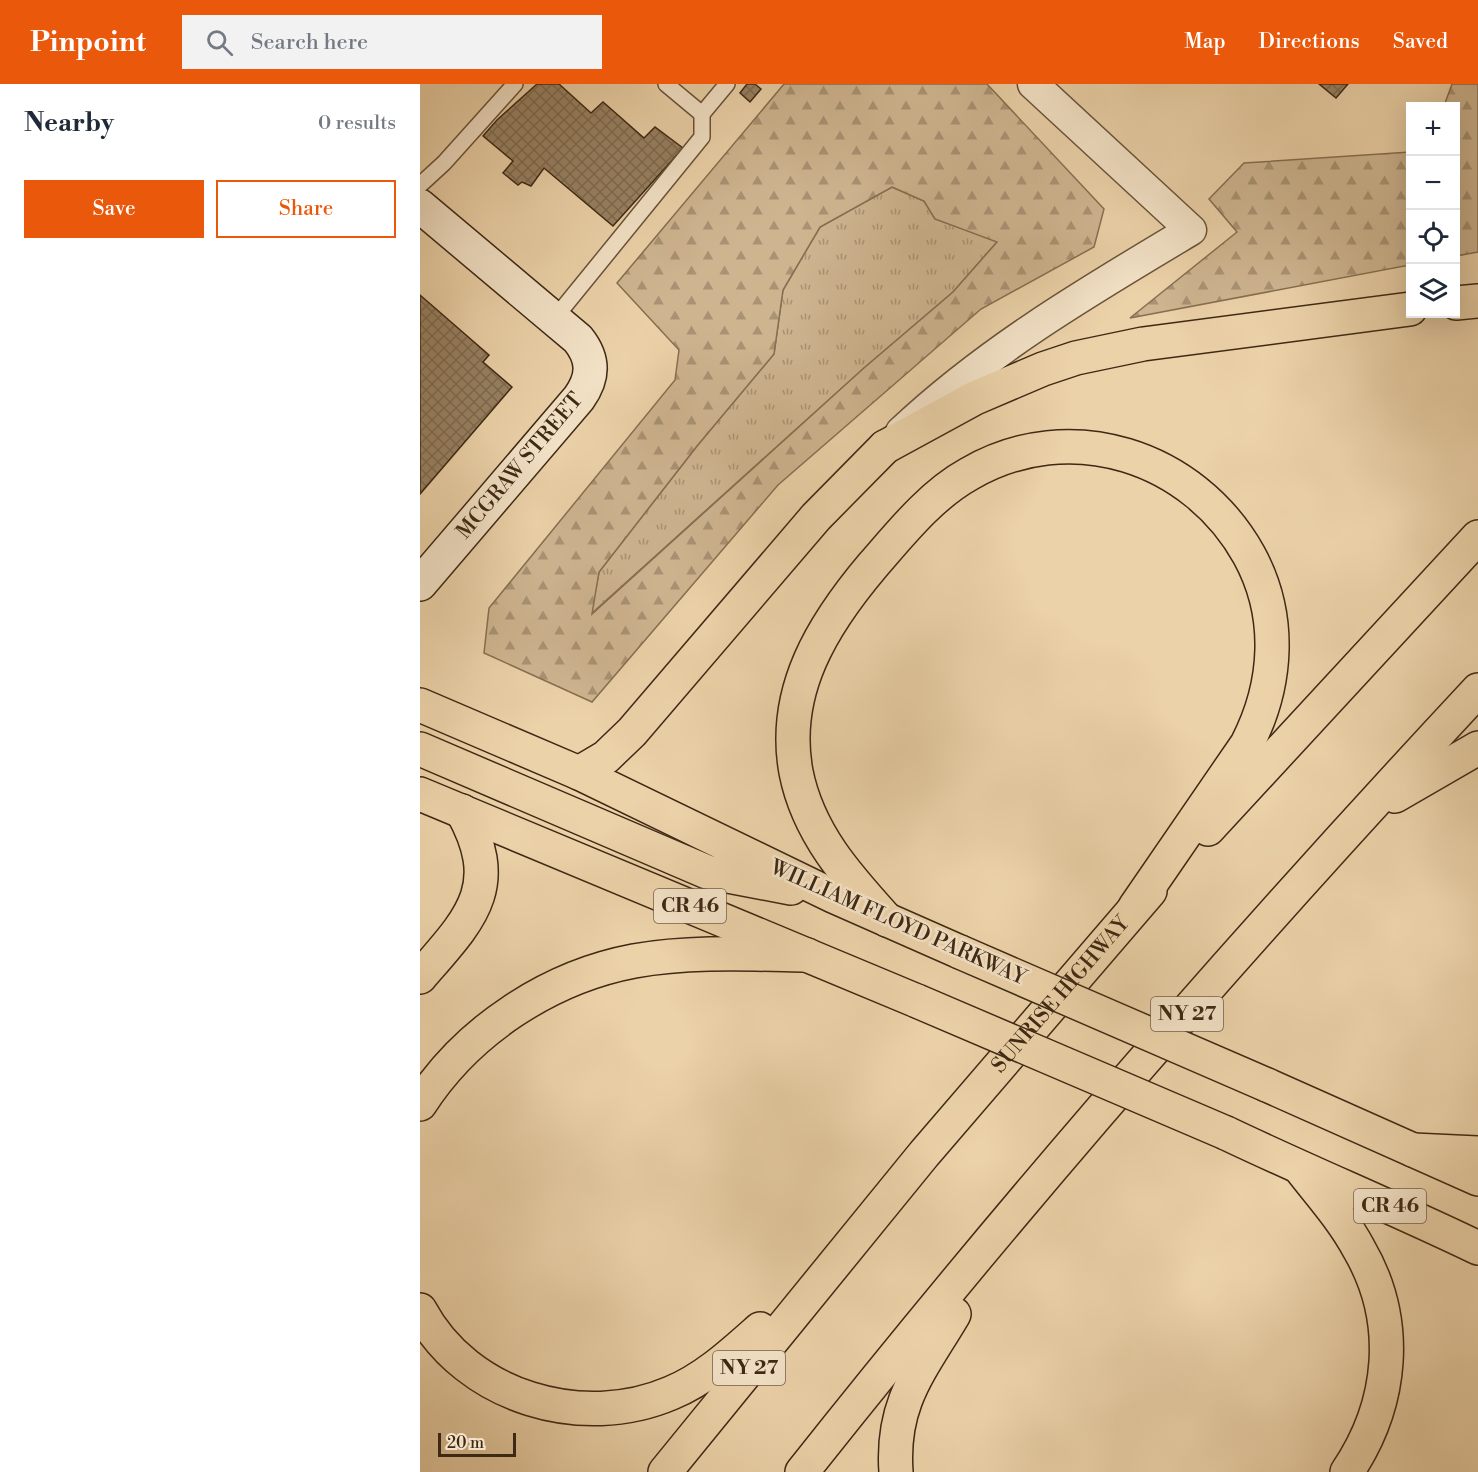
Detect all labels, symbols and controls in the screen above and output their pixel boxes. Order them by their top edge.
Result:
search box [182,15,602,69]
text: Pinpoint [30,25,146,60]
icon: search [203,26,236,59]
text: Search here [251,29,368,56]
text: Map [1184,29,1226,55]
text: Directions [1259,29,1360,55]
text: Saved [1393,29,1448,55]
map controls [1406,102,1460,318]
button: + [1406,102,1460,156]
text: Nearby [24,107,114,139]
text: 0 results [318,111,396,136]
button: − [1406,156,1460,210]
button: Save [24,180,204,238]
button: Share [216,180,396,238]
button: locate [1406,210,1460,264]
button: layers [1406,264,1460,318]
street label: MCGRAW STREET [451,387,589,545]
street label: WILLIAM FLOYD PARKWAY [765,854,1031,992]
road number: CR 46 [654,889,726,923]
street label: SUNRISE HIGHWAY [986,910,1136,1079]
road number: NY 27 [1151,997,1223,1031]
road number: CR 46 [1354,1189,1426,1223]
road number: NY 27 [713,1351,785,1385]
scale bar [438,1430,516,1458]
text: 20 m [447,1433,484,1453]

